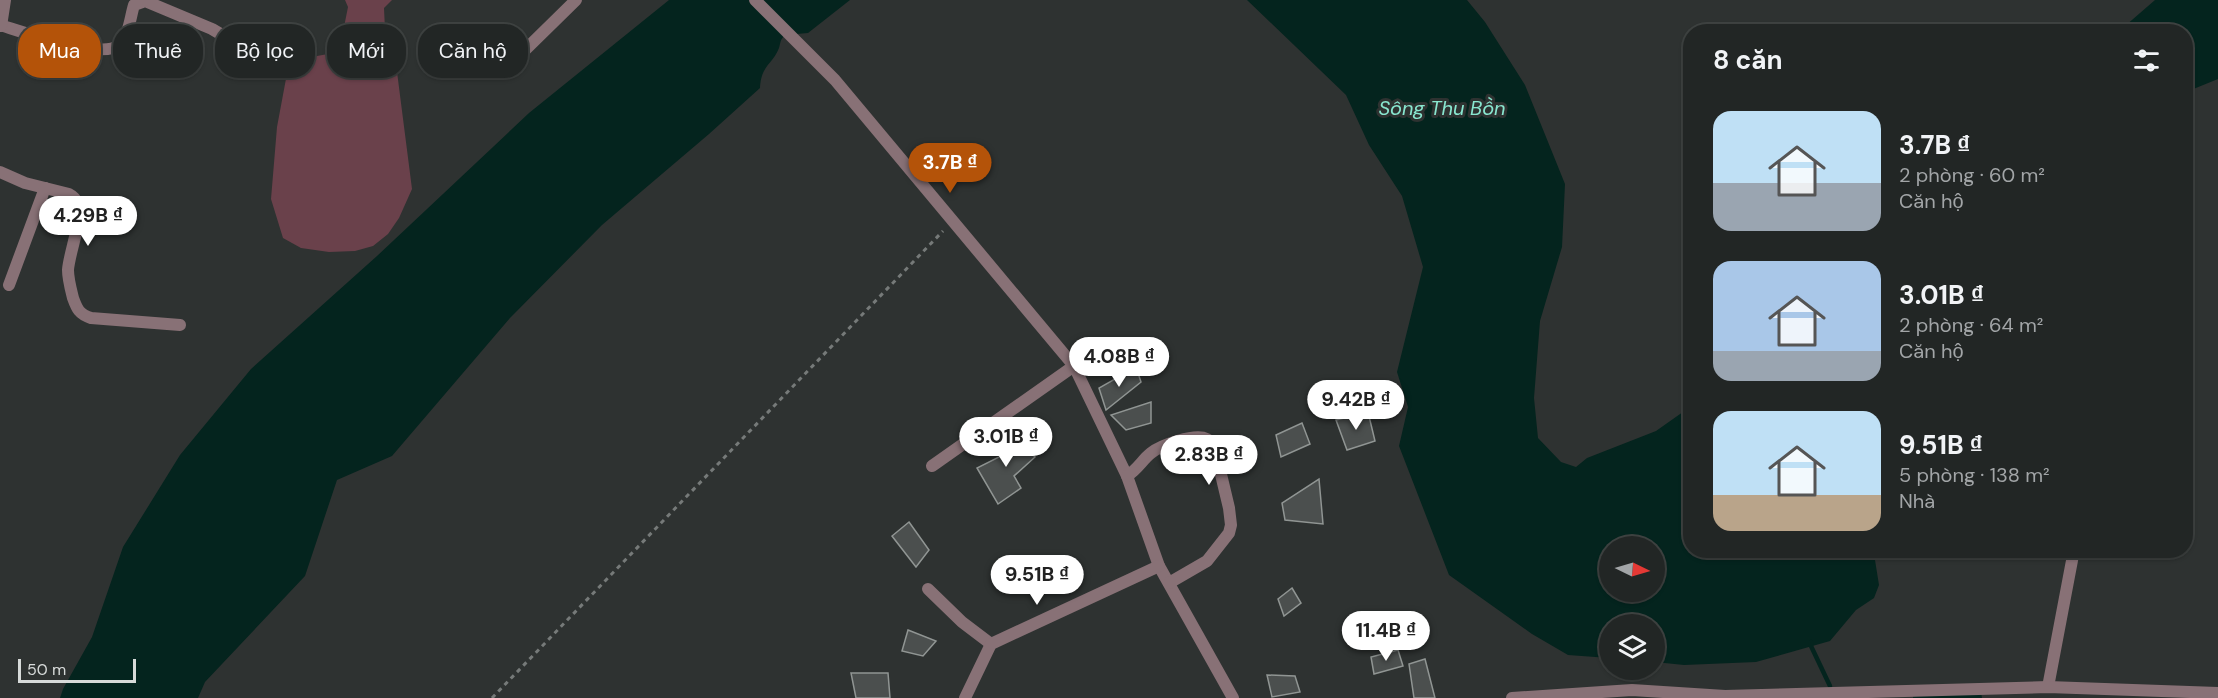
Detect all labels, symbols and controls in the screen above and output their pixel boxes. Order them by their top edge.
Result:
chip: Mua [18,24,101,78]
chip: Thuê [113,24,203,78]
chip: Bộ lọc [215,24,315,78]
chip: Mới [327,24,406,78]
chip: Căn hộ [418,24,528,78]
text: 8 căn [1713,43,1783,77]
icon: filters [2130,44,2163,77]
water label: Sông Thu Bồn [1378,95,1506,121]
text: 3.7B ₫ [1899,128,1970,162]
icon: home [1761,135,1833,207]
pin: 3.7B ₫ [901,143,999,194]
text: 3.7B ₫ [923,149,977,175]
text: 2 phòng · 60 m² [1899,162,2045,188]
text: Căn hộ [1899,188,1964,214]
pin: 4.29B ₫ [33,196,143,247]
text: 4.29B ₫ [53,202,123,228]
text: 3.01B ₫ [1899,278,1984,312]
icon: home [1761,285,1833,357]
text: 2 phòng · 64 m² [1899,312,2043,338]
pin: 4.08B ₫ [1064,337,1174,388]
text: Căn hộ [1899,338,1964,364]
text: 4.08B ₫ [1083,343,1155,369]
pin: 9.42B ₫ [1301,380,1411,431]
text: 9.42B ₫ [1321,386,1391,412]
pin: 3.01B ₫ [951,417,1061,468]
text: 3.01B ₫ [973,423,1039,449]
text: 9.51B ₫ [1899,428,1983,462]
pin: 2.83B ₫ [1154,435,1264,486]
icon: home [1761,435,1833,507]
text: 2.83B ₫ [1174,441,1244,467]
text: 5 phòng · 138 m² [1899,462,2050,488]
text: Nhà [1899,488,1935,514]
north arrow [1599,536,1665,602]
map controls [1599,536,1665,680]
pin: 9.51B ₫ [982,555,1092,606]
text: 9.51B ₫ [1005,561,1069,587]
pin: 11.4B ₫ [1331,611,1441,662]
button: layers [1599,614,1665,680]
text: 11.4B ₫ [1356,617,1416,643]
scale bar [18,656,136,684]
text: 50 m [27,659,66,680]

